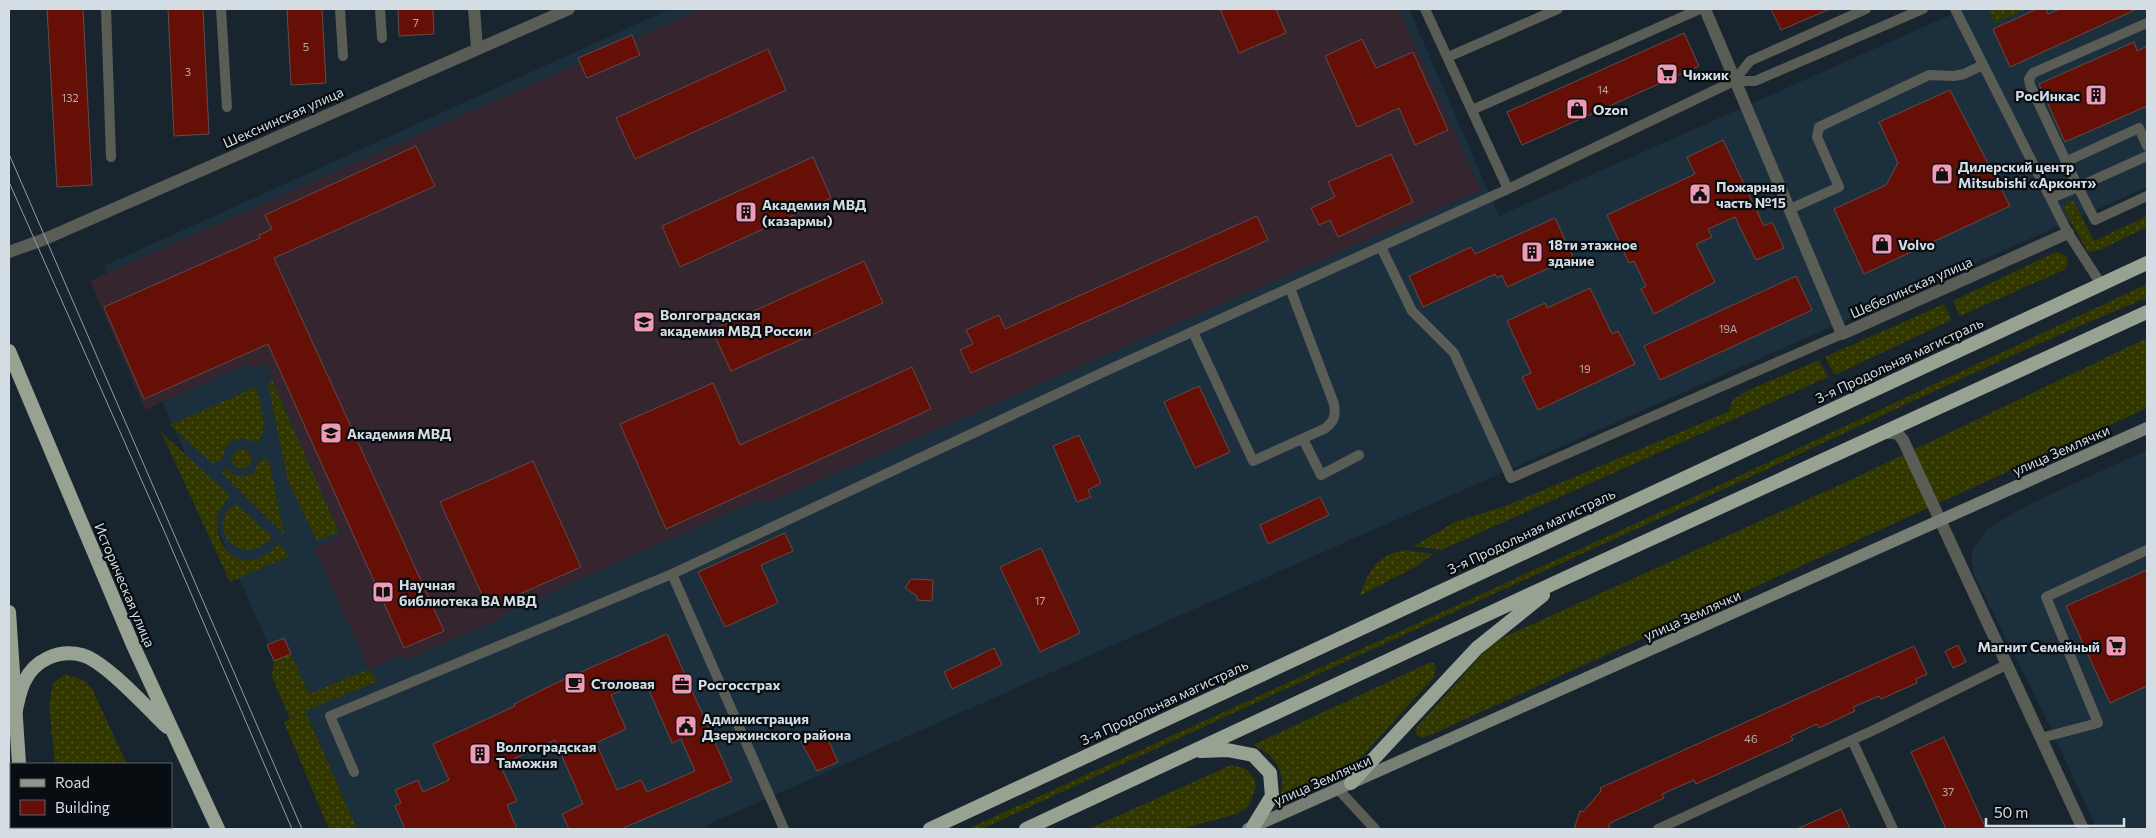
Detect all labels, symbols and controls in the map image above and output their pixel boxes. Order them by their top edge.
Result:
house number: 7 [413,16,419,29]
house number: 5 [303,40,309,53]
supermarket icon: Чижик [1655,62,1679,86]
house number: 3 [185,65,191,78]
place label: Чижик [1683,66,1729,83]
street label: Шекснинская улица [220,83,346,151]
house number: 14 [1597,83,1609,96]
building icon: РосИнкас [2084,83,2108,107]
place label: РосИнкас [2015,87,2080,104]
house number: 132 [61,91,79,104]
shop icon: Ozon [1565,97,1589,121]
place label: Ozon [1593,101,1628,118]
place label: Дилерский центр Mitsubishi «Арконт» [1958,158,2096,191]
shop icon: Дилерский центр Mitsubishi «Арконт» [1930,162,1954,186]
place label: Пожарная часть №15 [1716,178,1786,211]
public building icon: Пожарная часть №15 [1688,182,1712,206]
place label: Академия МВД (казармы) [762,196,867,229]
building icon: Академия МВД (казармы) [734,200,758,224]
shop icon: Volvo [1870,232,1894,256]
place label: 18ти этажное здание [1548,236,1637,269]
place label: Volvo [1898,236,1935,253]
building icon: 18ти этажное здание [1520,240,1544,264]
street label: Шебелинская улица [1847,252,1975,322]
place label: Волгоградская академия МВД России [660,306,811,339]
school or university icon: Волгоградская академия МВД России [632,310,656,334]
street label: 3-я Продольная магистраль [1812,314,1986,406]
house number: 19А [1719,322,1738,335]
house number: 19 [1579,362,1591,375]
school or university icon: Академия МВД [319,421,343,445]
street label: улица Землячки [2010,421,2112,479]
place label: Академия МВД [347,425,452,442]
street label: 3-я Продольная магистраль [1444,485,1618,577]
street label: Историческая улица [91,520,159,650]
place label: Научная библиотека ВА МВД [399,576,538,609]
library icon: Научная библиотека ВА МВД [371,580,395,604]
street label: улица Землячки [1641,586,1743,644]
house number: 17 [1035,594,1045,607]
supermarket icon: Магнит Семейный [2104,634,2128,658]
place label: Магнит Семейный [1978,638,2100,655]
street label: 3-я Продольная магистраль [1077,656,1251,748]
cafe icon: Столовая [563,671,587,695]
office icon: Росгосстрах [670,672,694,696]
place label: Столовая [591,675,655,692]
place label: Росгосстрах [698,676,780,693]
place label: Администрация Дзержинского района [702,710,851,743]
public building icon: Администрация Дзержинского района [674,714,698,738]
house number: 46 [1744,732,1758,745]
place label: Волгоградская Таможня [496,738,597,771]
building icon: Волгоградская Таможня [468,742,492,766]
street label: улица Землячки [1271,751,1373,809]
legend [10,763,172,828]
text: Road [55,773,90,791]
house number: 37 [1942,785,1954,798]
scale bar [1986,796,2124,828]
text: Building [55,798,110,816]
text: 50 m [1994,803,2028,821]

